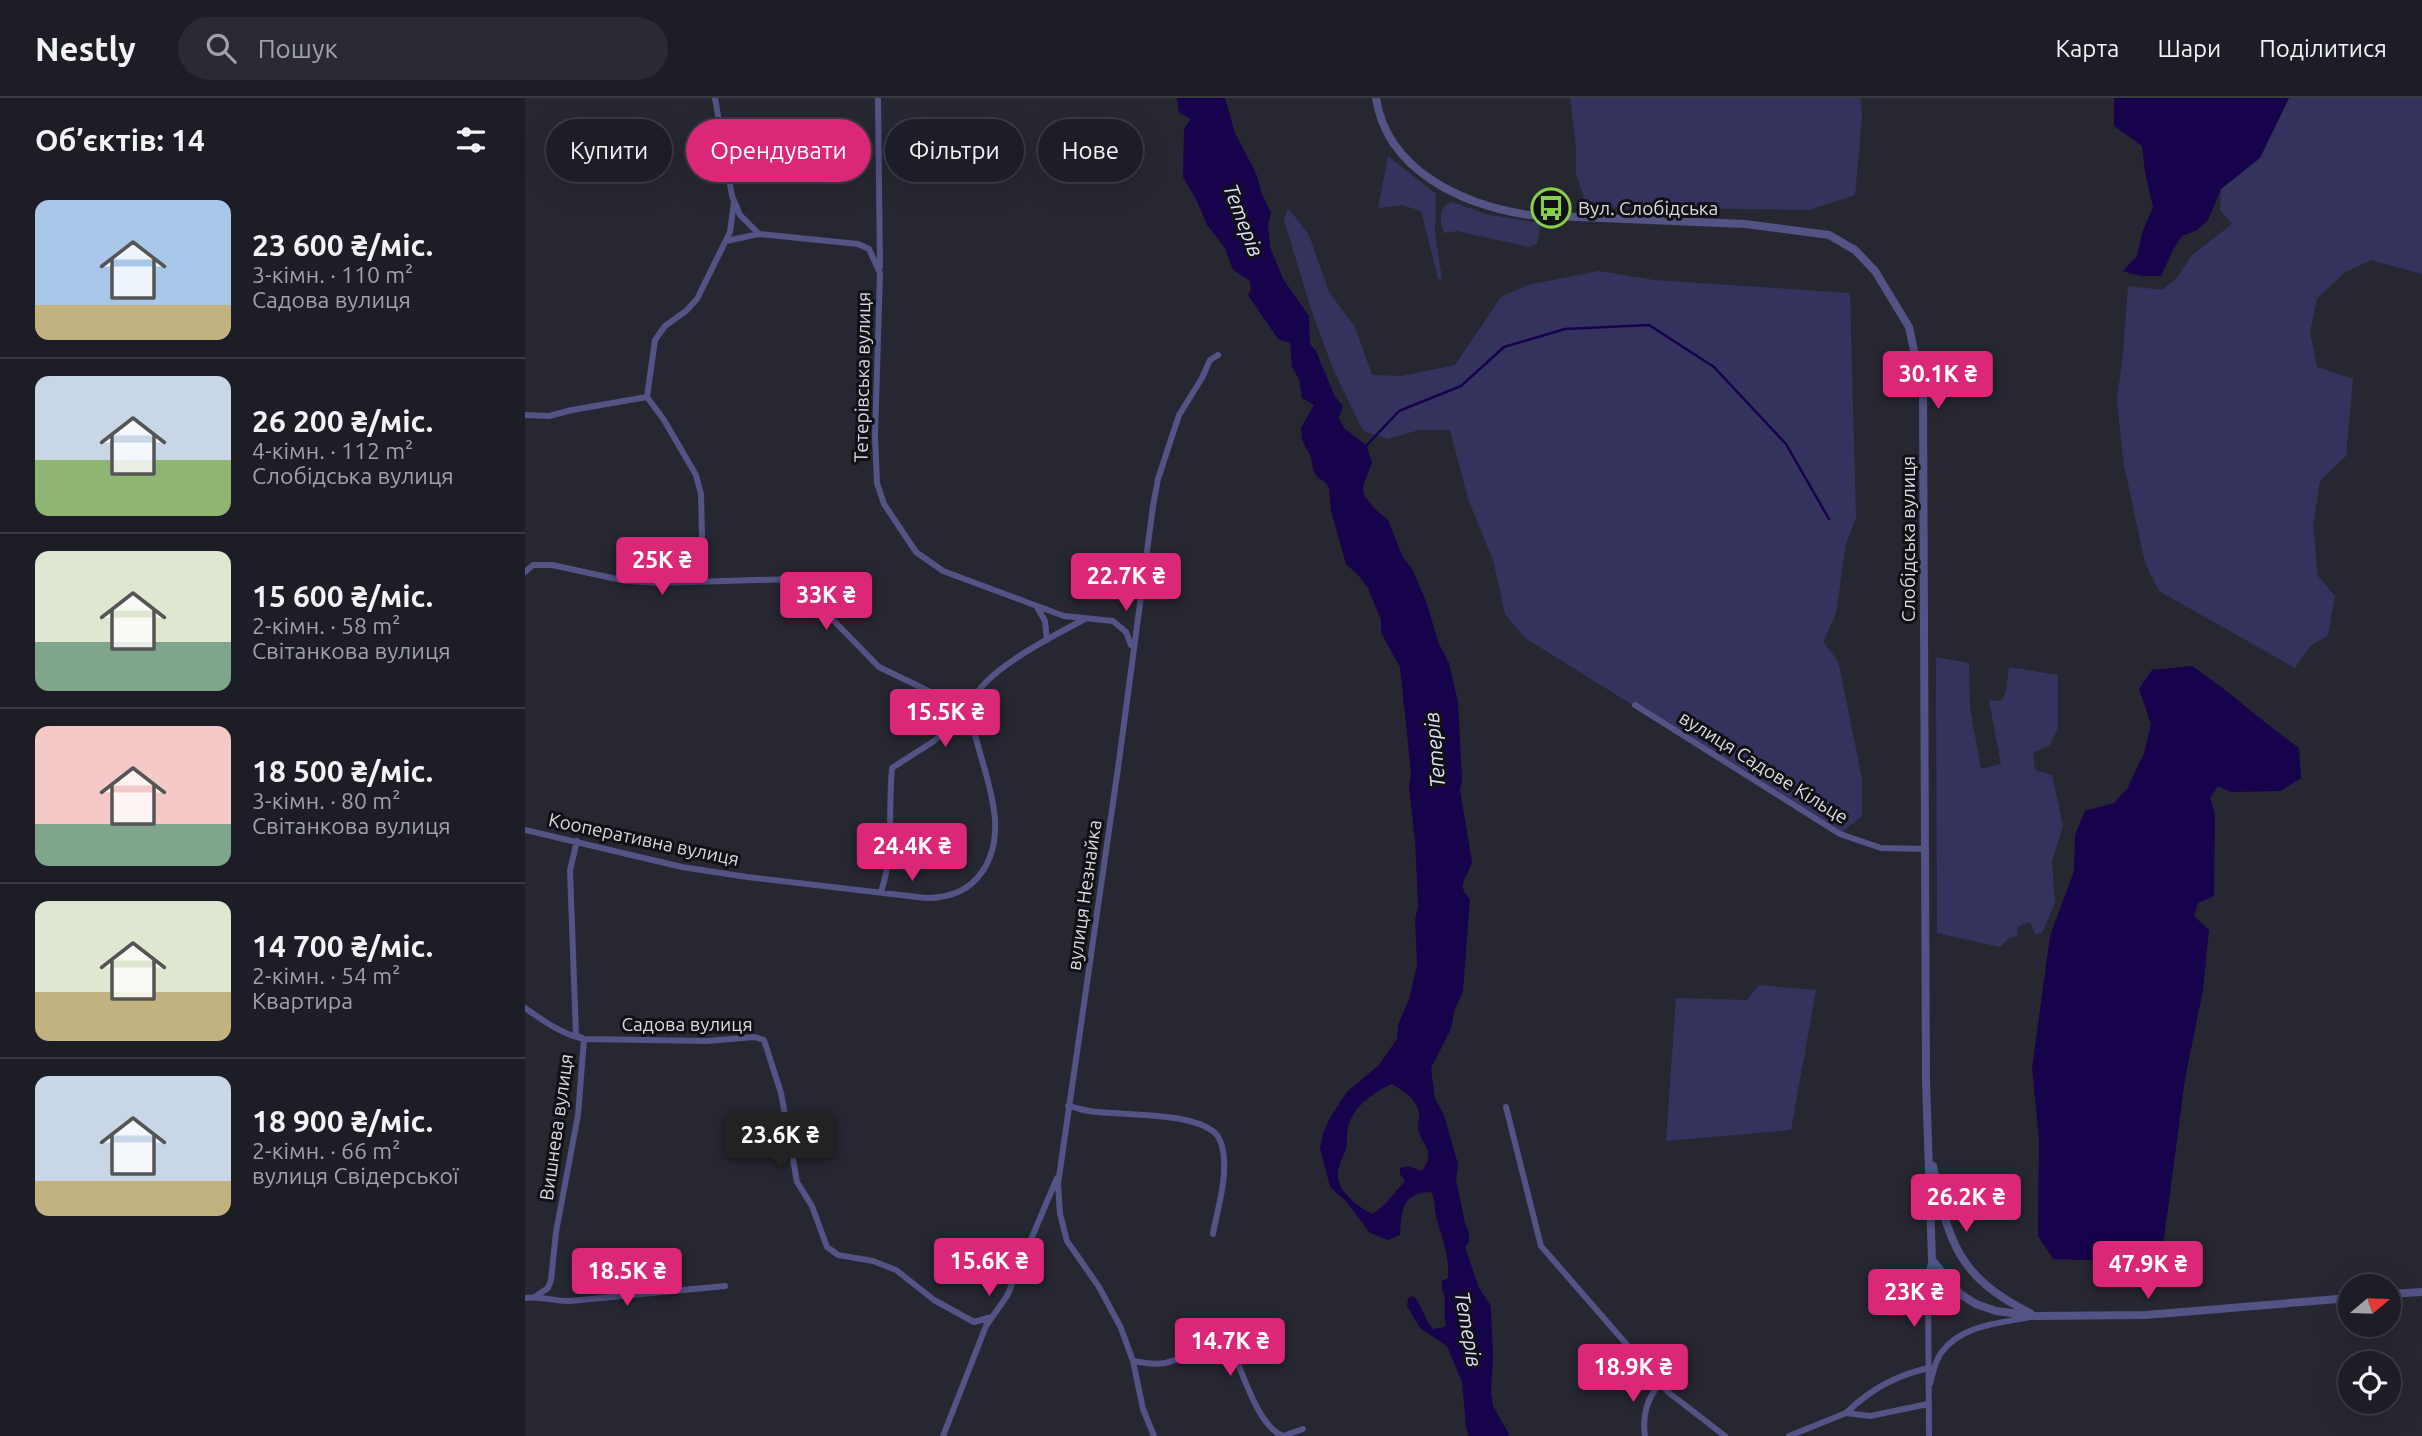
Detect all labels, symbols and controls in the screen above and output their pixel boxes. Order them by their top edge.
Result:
search box [178,17,668,80]
icon: search [202,29,240,67]
text: Nestly [35,30,136,67]
text: Пошук [258,34,338,63]
text: Карта [2055,35,2119,62]
text: Шари [2157,35,2221,62]
text: Поділитися [2259,35,2387,62]
chip: Купити [546,119,672,182]
chip: Орендувати [686,119,871,182]
chip: Фільтри [885,119,1024,182]
chip: Нове [1038,119,1143,182]
icon: filters [452,121,490,159]
text: Об’єктів: 14 [35,123,205,157]
water label: Тетерів [1219,180,1269,260]
bus stop icon: Вул. Слобідська [1530,187,1572,229]
place label: Вул. Слобідська [1578,197,1718,219]
icon: home [91,228,175,312]
text: 23 600 ₴/міс. [252,228,433,262]
text: 3-кімн. · 110 m² [252,262,413,287]
text: Садова вулиця [252,287,411,312]
street label: Тетерівська вулиця [850,291,874,463]
pin: 30.1K ₴ [1873,352,2003,411]
text: 30.1K ₴ [1899,361,1977,386]
icon: home [91,404,175,488]
text: 26 200 ₴/міс. [252,404,433,438]
text: 4-кімн. · 112 m² [252,438,413,463]
street label: Слобідська вулиця [1897,456,1919,622]
text: Слобідська вулиця [252,463,454,488]
pin: 25K ₴ [613,538,711,597]
text: 25K ₴ [632,547,692,572]
pin: 22.7K ₴ [1061,554,1191,613]
text: 22.7K ₴ [1087,563,1165,588]
pin: 33K ₴ [777,573,875,632]
icon: home [91,579,175,663]
text: 15 600 ₴/міс. [252,579,433,613]
text: 33K ₴ [796,582,856,607]
text: 2-кімн. · 58 m² [252,613,400,638]
text: Світанкова вулиця [252,638,451,663]
pin: 15.5K ₴ [880,690,1010,749]
text: 15.5K ₴ [906,699,984,724]
street label: вулиця Садове Кільце [1675,706,1853,828]
water label: Тетерів [1419,711,1449,789]
icon: home [91,754,175,838]
text: 18 500 ₴/міс. [252,754,433,788]
text: 3-кімн. · 80 m² [252,788,400,813]
street label: Кооперативна вулиця [547,808,741,870]
text: Світанкова вулиця [252,813,451,838]
street label: вулиця Незнайка [1063,818,1105,972]
pin: 24.4K ₴ [847,824,977,883]
text: 24.4K ₴ [873,833,951,858]
icon: home [91,929,175,1013]
text: 14 700 ₴/міс. [252,929,433,963]
text: 2-кімн. · 54 m² [252,963,400,988]
text: Квартира [252,988,353,1013]
street label: Садова вулиця [621,1013,753,1035]
street label: Вишнева вулиця [535,1052,577,1202]
icon: home [91,1104,175,1188]
text: 18 900 ₴/міс. [252,1104,433,1138]
pin: 23.6K ₴ [715,1112,845,1172]
text: 23.6K ₴ [741,1122,819,1147]
text: 2-кімн. · 66 m² [252,1138,400,1163]
text: вулиця Свідерської [252,1163,459,1188]
pin: 26.2K ₴ [1901,1174,2031,1234]
text: 26.2K ₴ [1927,1184,2005,1209]
pin: 15.6K ₴ [924,1238,1054,1298]
pin: 47.9K ₴ [2083,1242,2213,1301]
pin: 18.5K ₴ [562,1248,692,1308]
text: 15.6K ₴ [950,1248,1028,1273]
text: 47.9K ₴ [2109,1251,2187,1276]
text: 18.5K ₴ [588,1258,666,1283]
pin: 23K ₴ [1865,1270,1963,1329]
north arrow [2338,1274,2401,1337]
map controls [2338,1274,2401,1414]
text: 23K ₴ [1884,1279,1944,1304]
water label: Тетерів [1451,1289,1487,1369]
pin: 14.7K ₴ [1165,1318,1295,1378]
text: 14.7K ₴ [1191,1328,1269,1353]
pin: 18.9K ₴ [1568,1344,1698,1404]
button: locate [2338,1351,2401,1414]
text: 18.9K ₴ [1594,1354,1672,1379]

